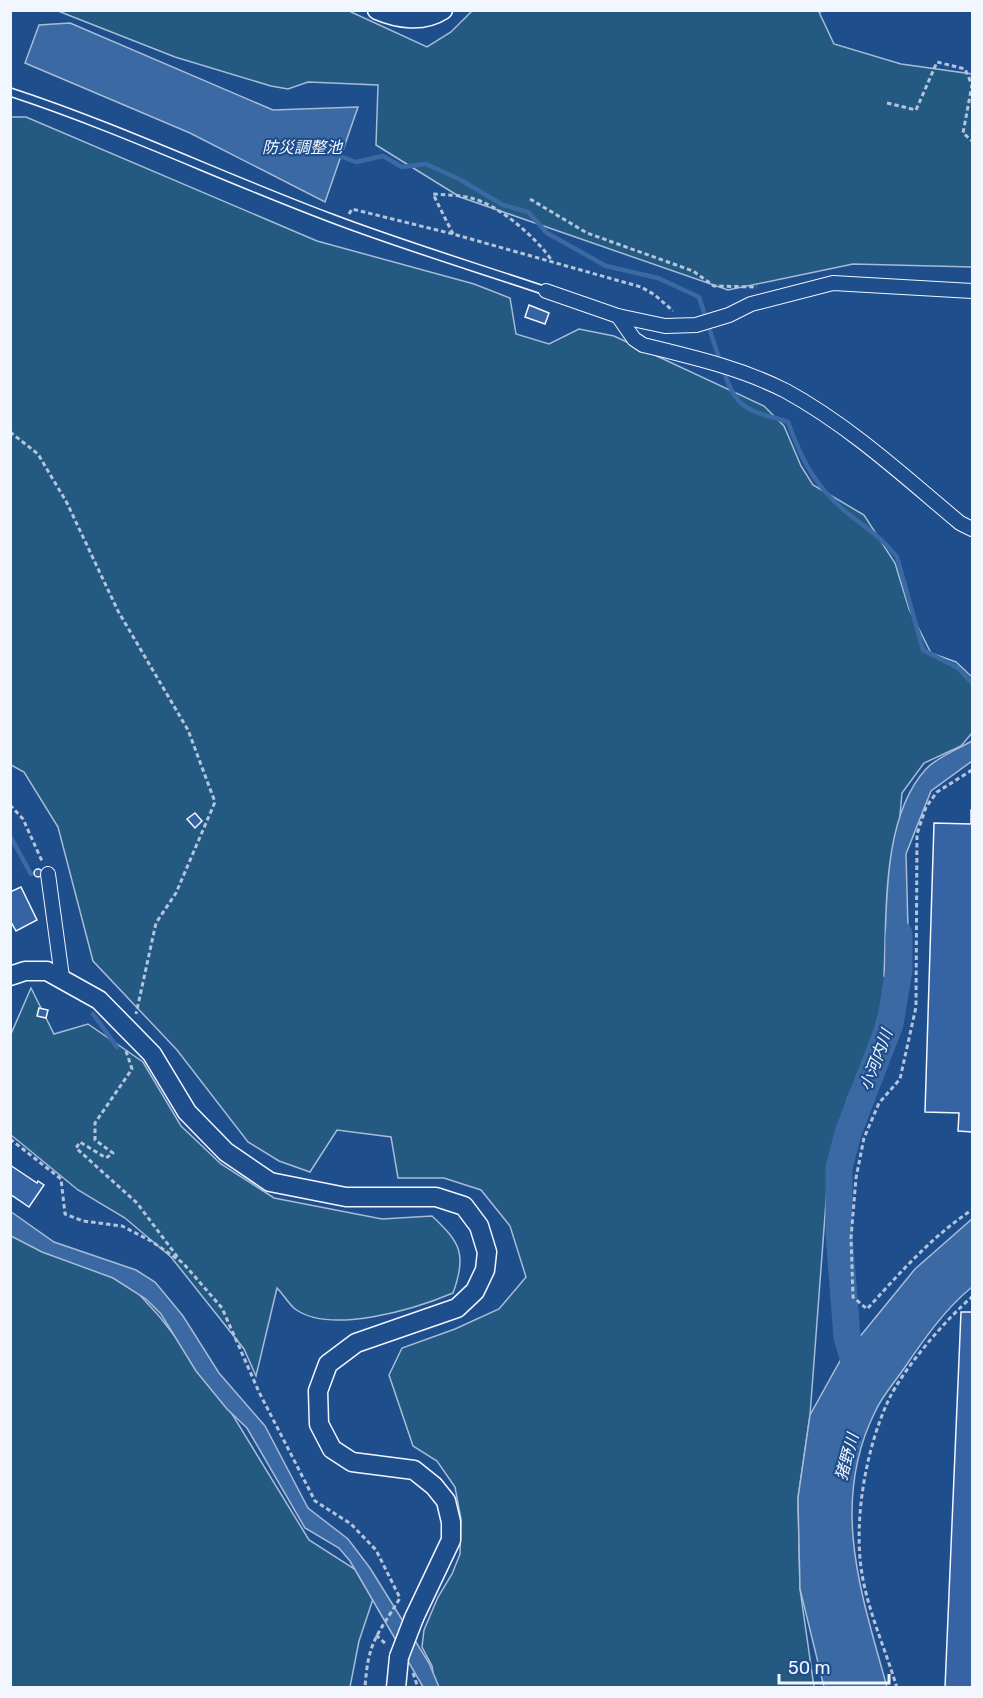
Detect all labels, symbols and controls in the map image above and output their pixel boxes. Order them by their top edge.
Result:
water label: 防災調整池 [262,138,344,157]
water label: 小河内川 [856,1025,897,1093]
water label: 猪野川 [832,1429,863,1483]
scale bar [779,1647,888,1685]
text: 50 m [788,1657,831,1679]

